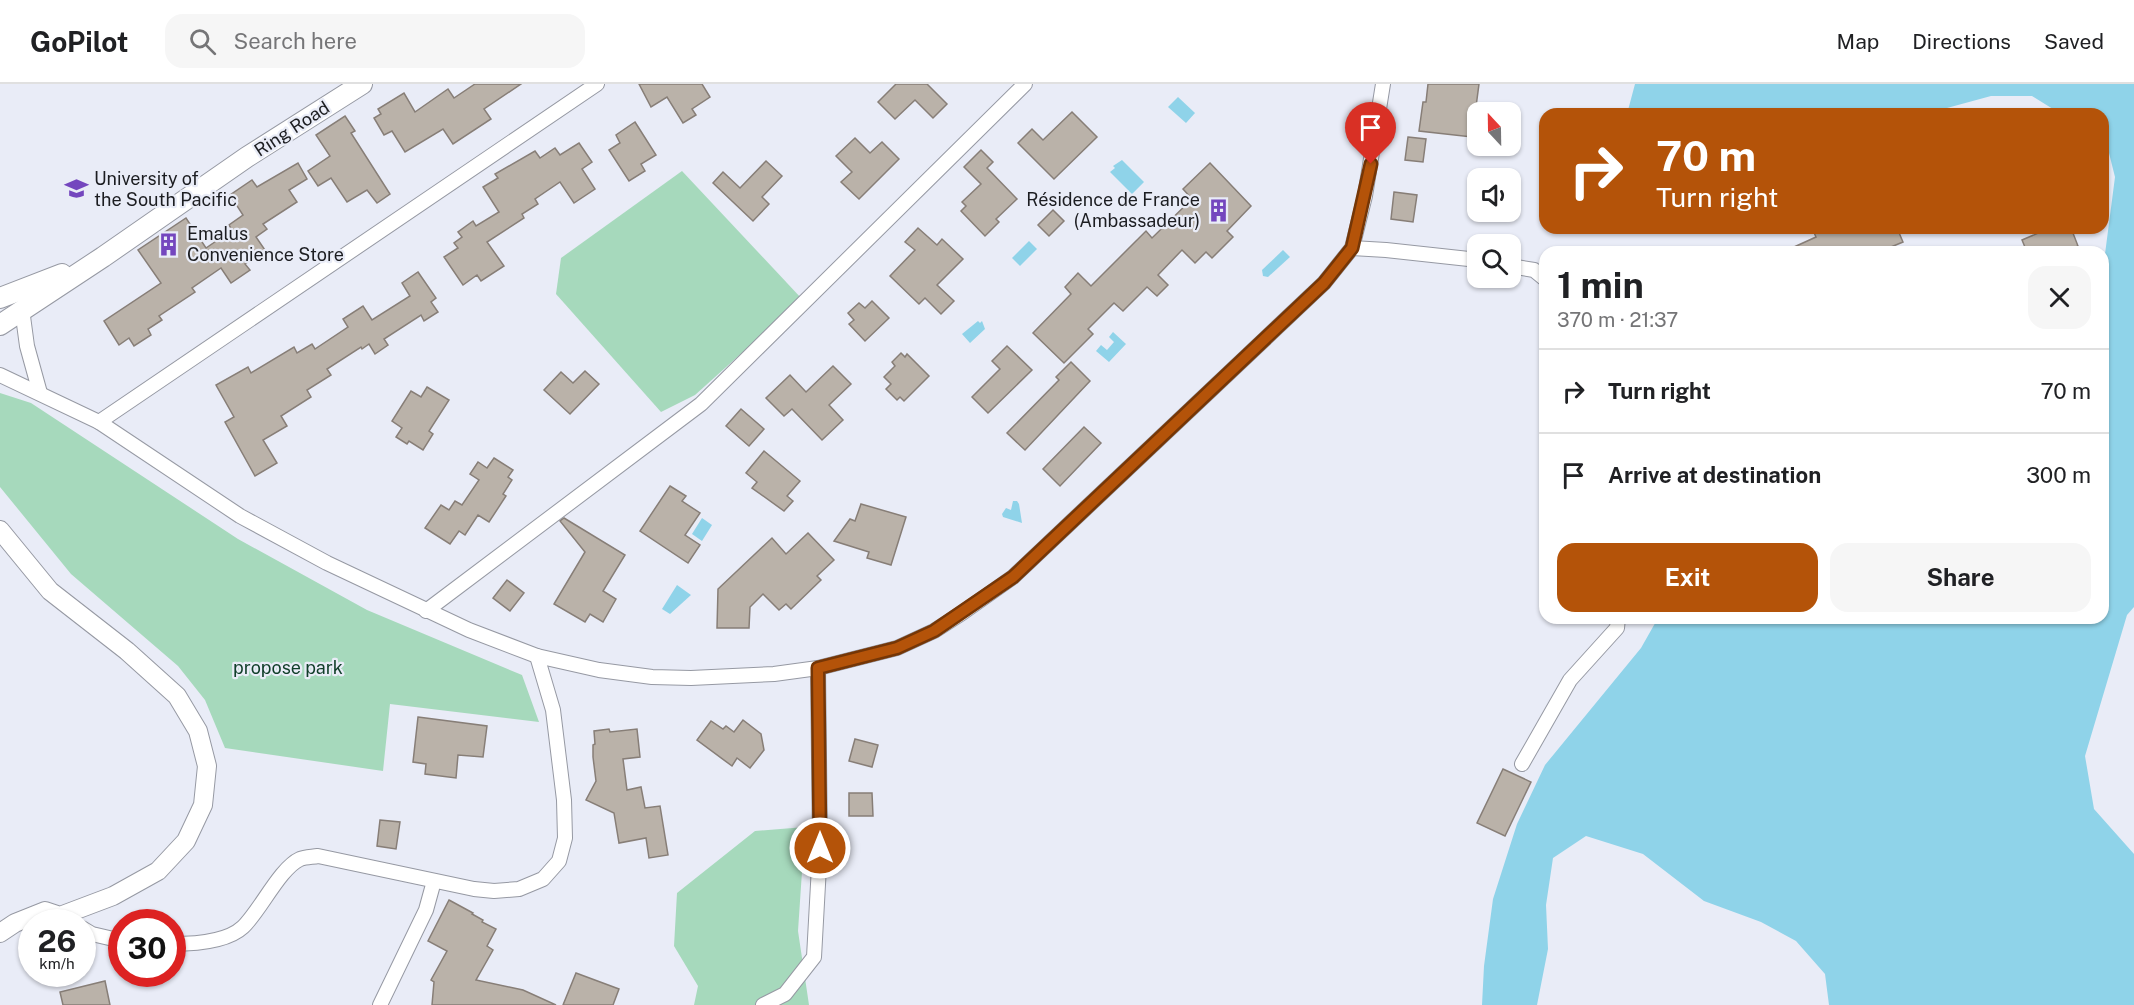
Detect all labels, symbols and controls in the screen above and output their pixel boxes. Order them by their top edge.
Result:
search box [165,14,585,68]
text: GoPilot [30,25,129,58]
icon: search [186,25,219,58]
text: Search here [234,28,357,54]
text: Map [1837,29,1879,54]
text: Directions [1912,29,2011,54]
text: Saved [2044,29,2104,54]
street label: Ring Road [250,97,333,161]
pin [1345,102,1396,164]
north arrow [1467,102,1521,156]
map controls [1467,102,1521,288]
icon: arrive [1354,111,1387,144]
text: 70 m [1656,131,1756,180]
icon: right [1557,132,1635,210]
place label: University of the South Pacific [94,168,237,210]
button: sound [1467,168,1521,222]
school or university icon: University of the South Pacific [63,176,89,202]
text: Turn right [1656,181,1779,213]
place label: Résidence de France (Ambassadeur) [1026,189,1200,231]
building icon: Résidence de France (Ambassadeur) [1205,197,1231,223]
place label: Emalus Convenience Store [187,223,344,265]
building icon: Emalus Convenience Store [156,231,182,257]
button: search [1467,234,1521,288]
text: 1 min [1557,264,1644,306]
button: close [2028,266,2091,329]
text: 370 m · 21:37 [1557,308,1678,332]
icon: right [1557,375,1590,408]
text: Turn right [1608,378,1711,404]
text: 70 m [2040,378,2091,404]
icon: arrive [1557,459,1590,492]
text: Arrive at destination [1608,462,1821,488]
text: 300 m [2026,462,2091,488]
button: Exit [1557,543,1818,612]
button: Share [1830,543,2091,612]
park label: propose park [233,657,343,678]
position arrow [788,816,852,880]
speed limit sign: 30 [108,909,186,987]
text: 26 [38,923,76,959]
text: km/h [39,955,75,972]

